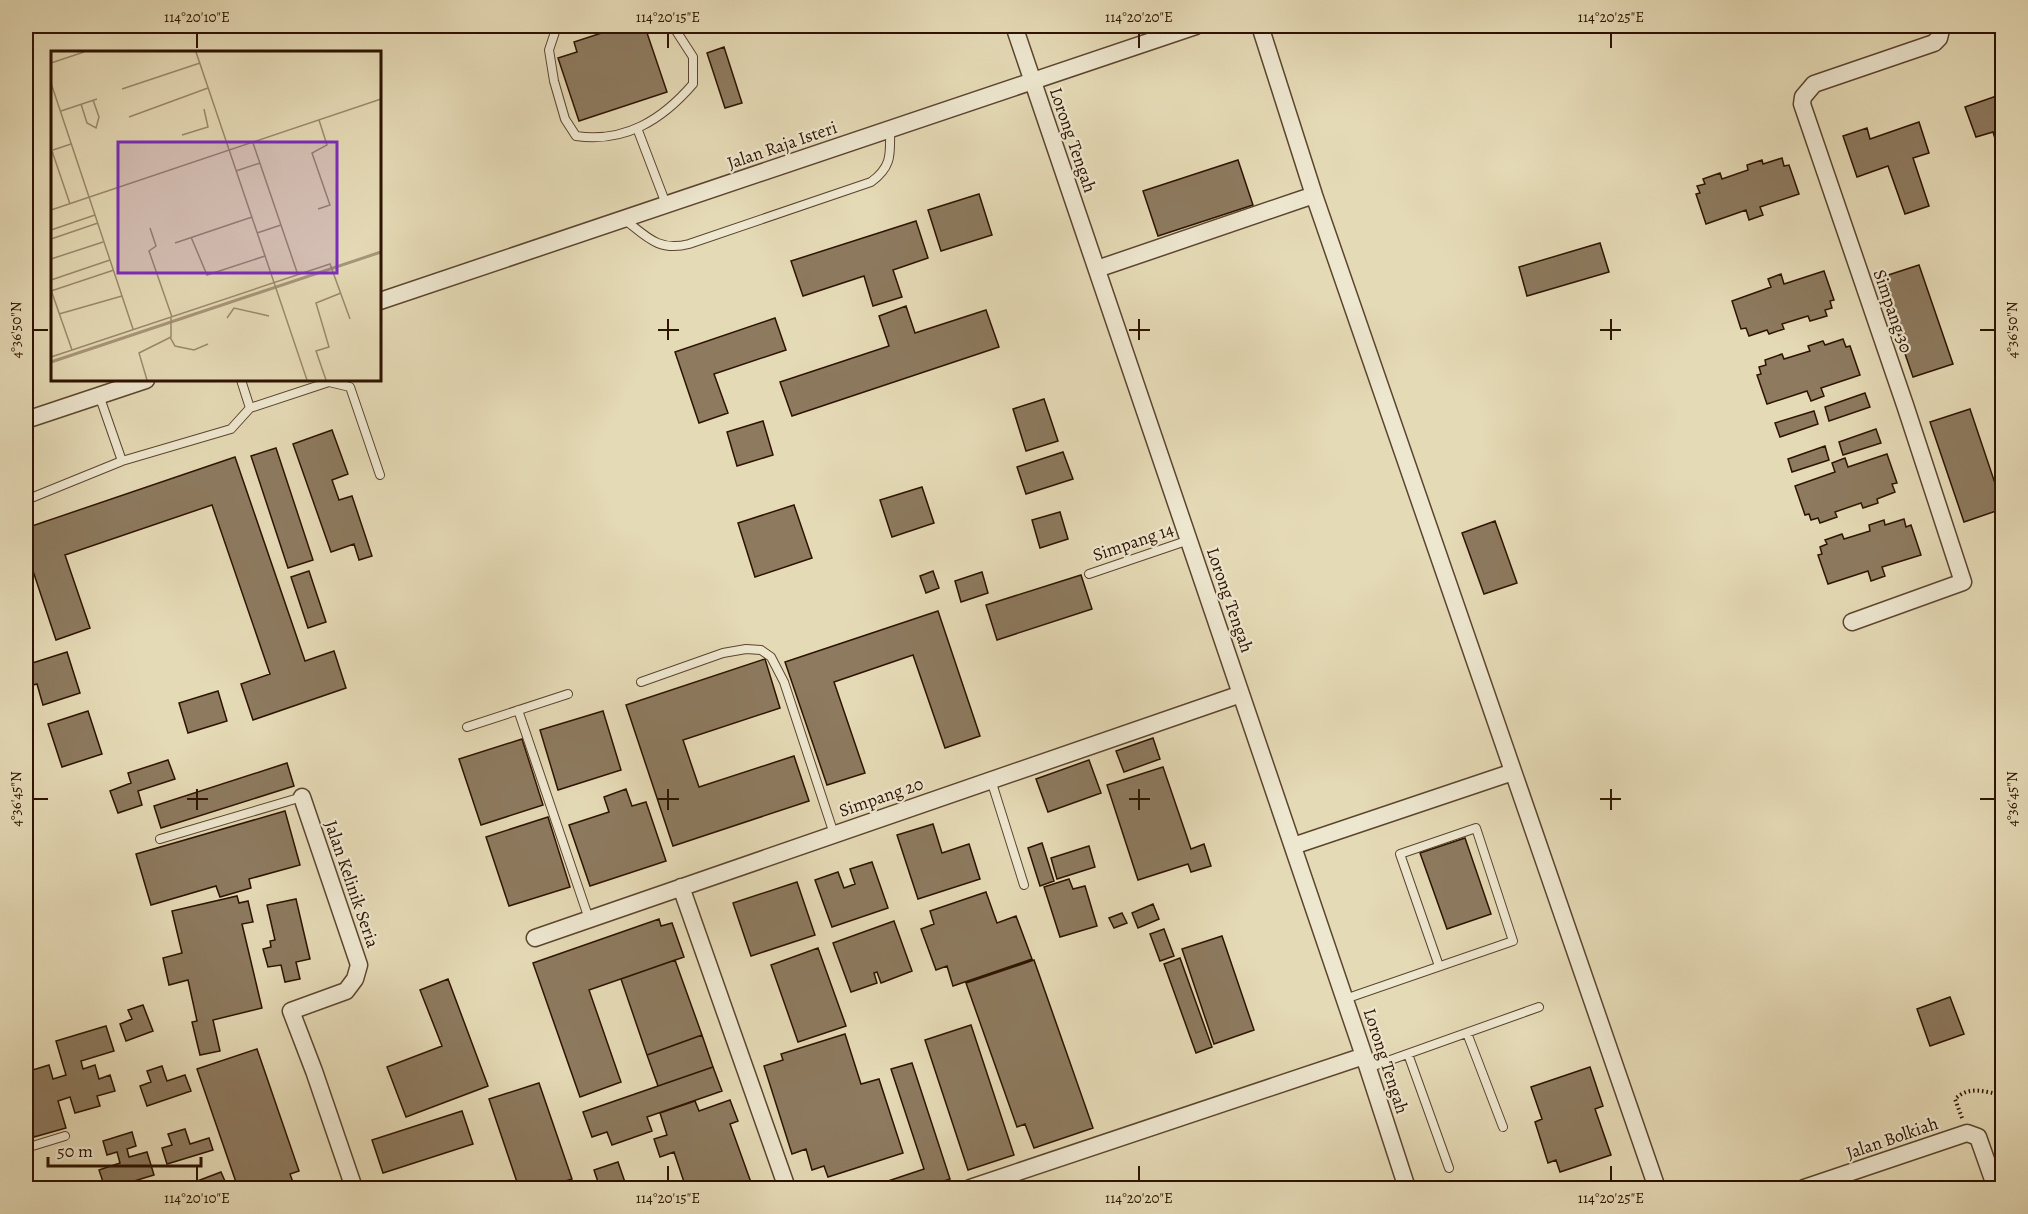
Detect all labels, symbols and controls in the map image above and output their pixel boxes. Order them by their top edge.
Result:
text: 114°20'10"E [164,7,230,27]
text: 114°20'15"E [636,7,700,27]
text: 114°20'20"E [1105,7,1173,27]
text: 114°20'25"E [1578,7,1644,27]
inset map [51,51,381,381]
street label: Lorong Tengah [1044,84,1102,196]
street label: Jalan Raja Isteri [724,115,840,175]
street label: Simpang 30 [1868,266,1918,356]
text: 4°36'50"N [6,301,26,358]
text: 4°36'50"N [2002,301,2022,358]
street label: Simpang 14 [1089,517,1177,567]
street label: Lorong Tengah [1201,544,1259,656]
text: 4°36'45"N [6,771,26,827]
street label: Simpang 20 [836,771,926,823]
text: 4°36'45"N [2002,771,2022,827]
street label: Jalan Kelinik Seria [319,817,385,951]
street label: Lorong Tengah [1358,1005,1414,1117]
street label: Jalan Bolkiah [1843,1111,1942,1165]
scale bar [48,1130,201,1168]
text: 50 m [57,1139,93,1163]
text: 114°20'10"E [164,1188,230,1208]
text: 114°20'15"E [636,1188,700,1208]
text: 114°20'20"E [1105,1188,1173,1208]
text: 114°20'25"E [1578,1188,1644,1208]

